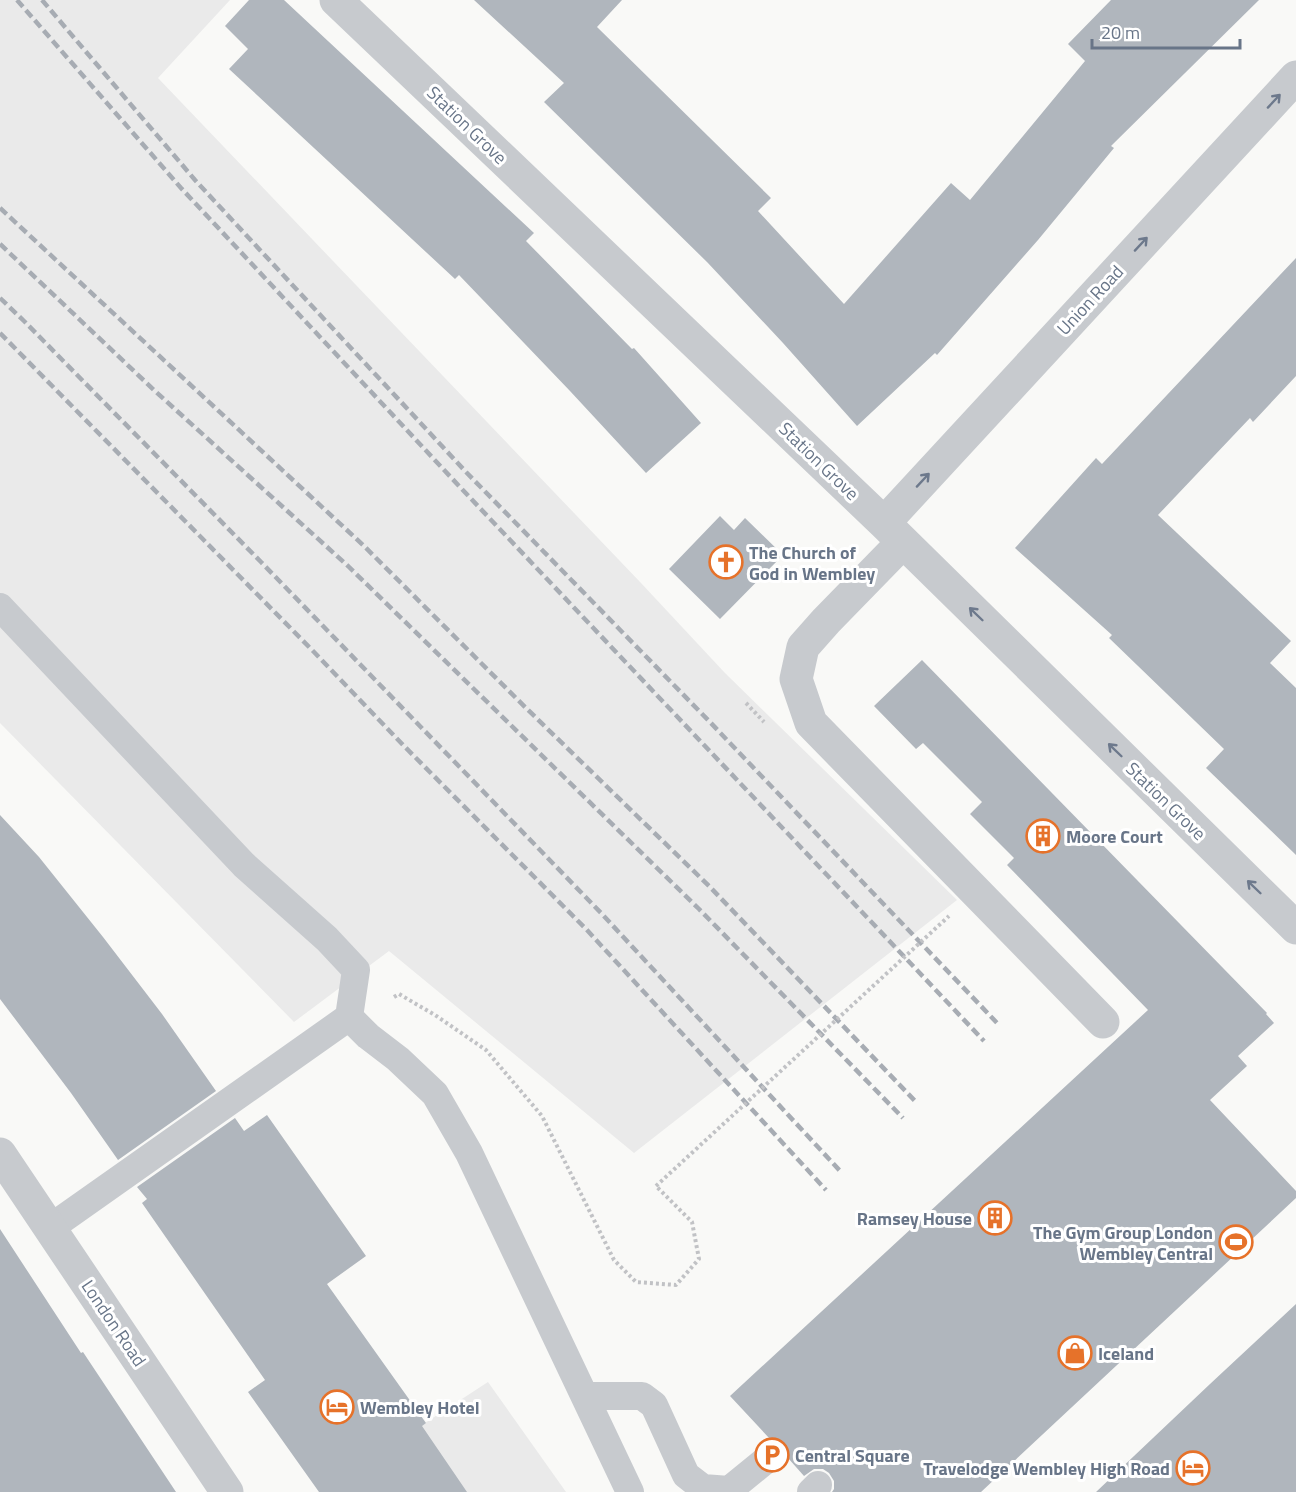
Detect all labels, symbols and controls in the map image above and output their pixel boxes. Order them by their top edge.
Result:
scale bar [1092,12,1240,50]
text: 20 m [1101,19,1140,46]
street label: Station Grove [421,80,513,170]
one-way arrow [1266,94,1280,109]
one-way arrow [1134,237,1148,252]
street label: Union Road [1050,259,1130,341]
street label: Station Grove [773,416,865,506]
one-way arrow [916,473,930,488]
place label: The Church of God in Wembley [749,539,875,587]
church icon: The Church of God in Wembley [708,544,744,580]
one-way arrow [969,606,984,621]
one-way arrow [1108,743,1123,758]
street label: Station Grove [1120,756,1212,846]
building icon: Moore Court [1025,818,1061,854]
place label: Moore Court [1066,823,1163,850]
one-way arrow [1247,880,1262,894]
building icon: Ramsey House [977,1200,1013,1236]
place label: Ramsey House [857,1205,972,1232]
place label: The Gym Group London Wembley Central [1033,1219,1213,1267]
sports icon: The Gym Group London Wembley Central [1218,1224,1254,1260]
street label: London Road [75,1274,153,1372]
shop icon: Iceland [1057,1335,1093,1371]
place label: Iceland [1098,1340,1154,1367]
hotel icon: Wembley Hotel [319,1389,355,1425]
place label: Wembley Hotel [360,1394,480,1421]
parking icon: Central Square [754,1437,790,1473]
place label: Central Square [795,1442,910,1469]
hotel icon: Travelodge Wembley High Road [1175,1450,1211,1486]
place label: Travelodge Wembley High Road [923,1455,1170,1482]

